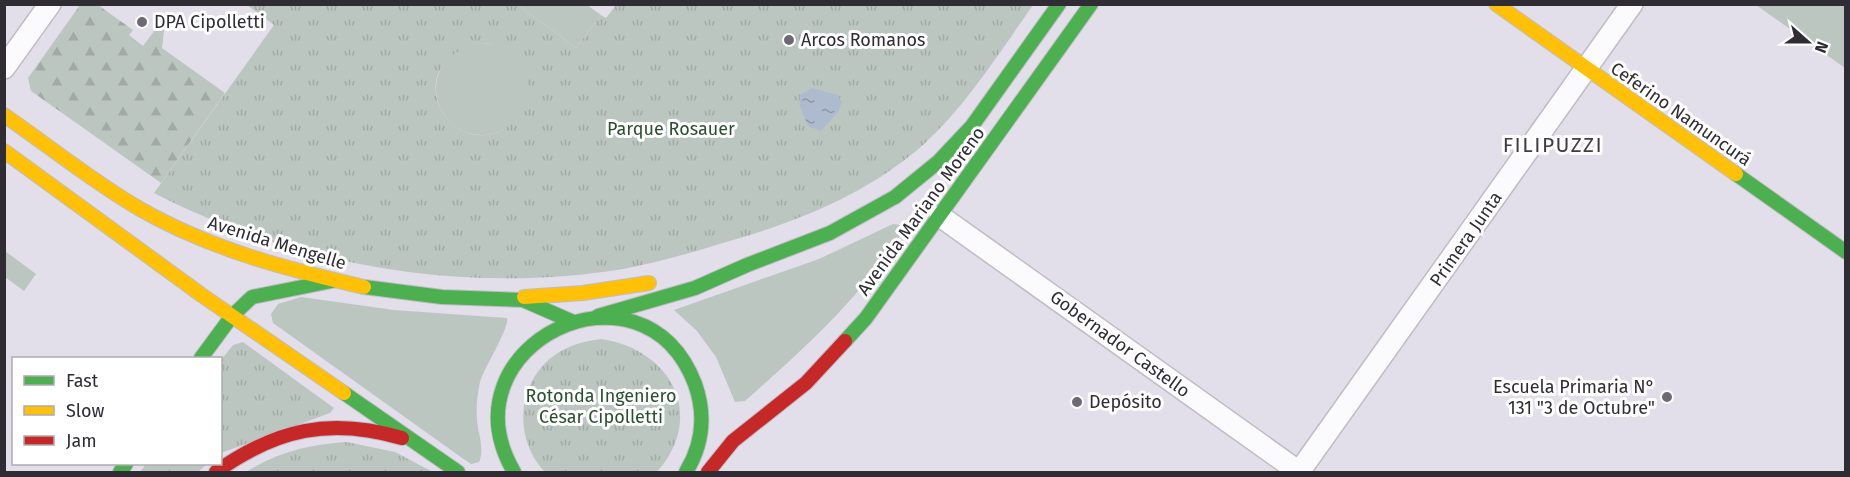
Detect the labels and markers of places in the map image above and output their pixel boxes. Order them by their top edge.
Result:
place label: DPA Cipolletti [154,11,265,33]
marker: DPA Cipolletti [135,15,149,29]
place label: Arcos Romanos [801,29,925,51]
marker: Arcos Romanos [782,33,796,47]
place label: Escuela Primaria N° 131 "3 de Octubre" [1493,376,1655,419]
marker: Escuela Primaria N° 131 "3 de Octubre" [1660,390,1674,404]
place label: Depósito [1089,391,1162,413]
marker: Depósito [1070,395,1084,409]

